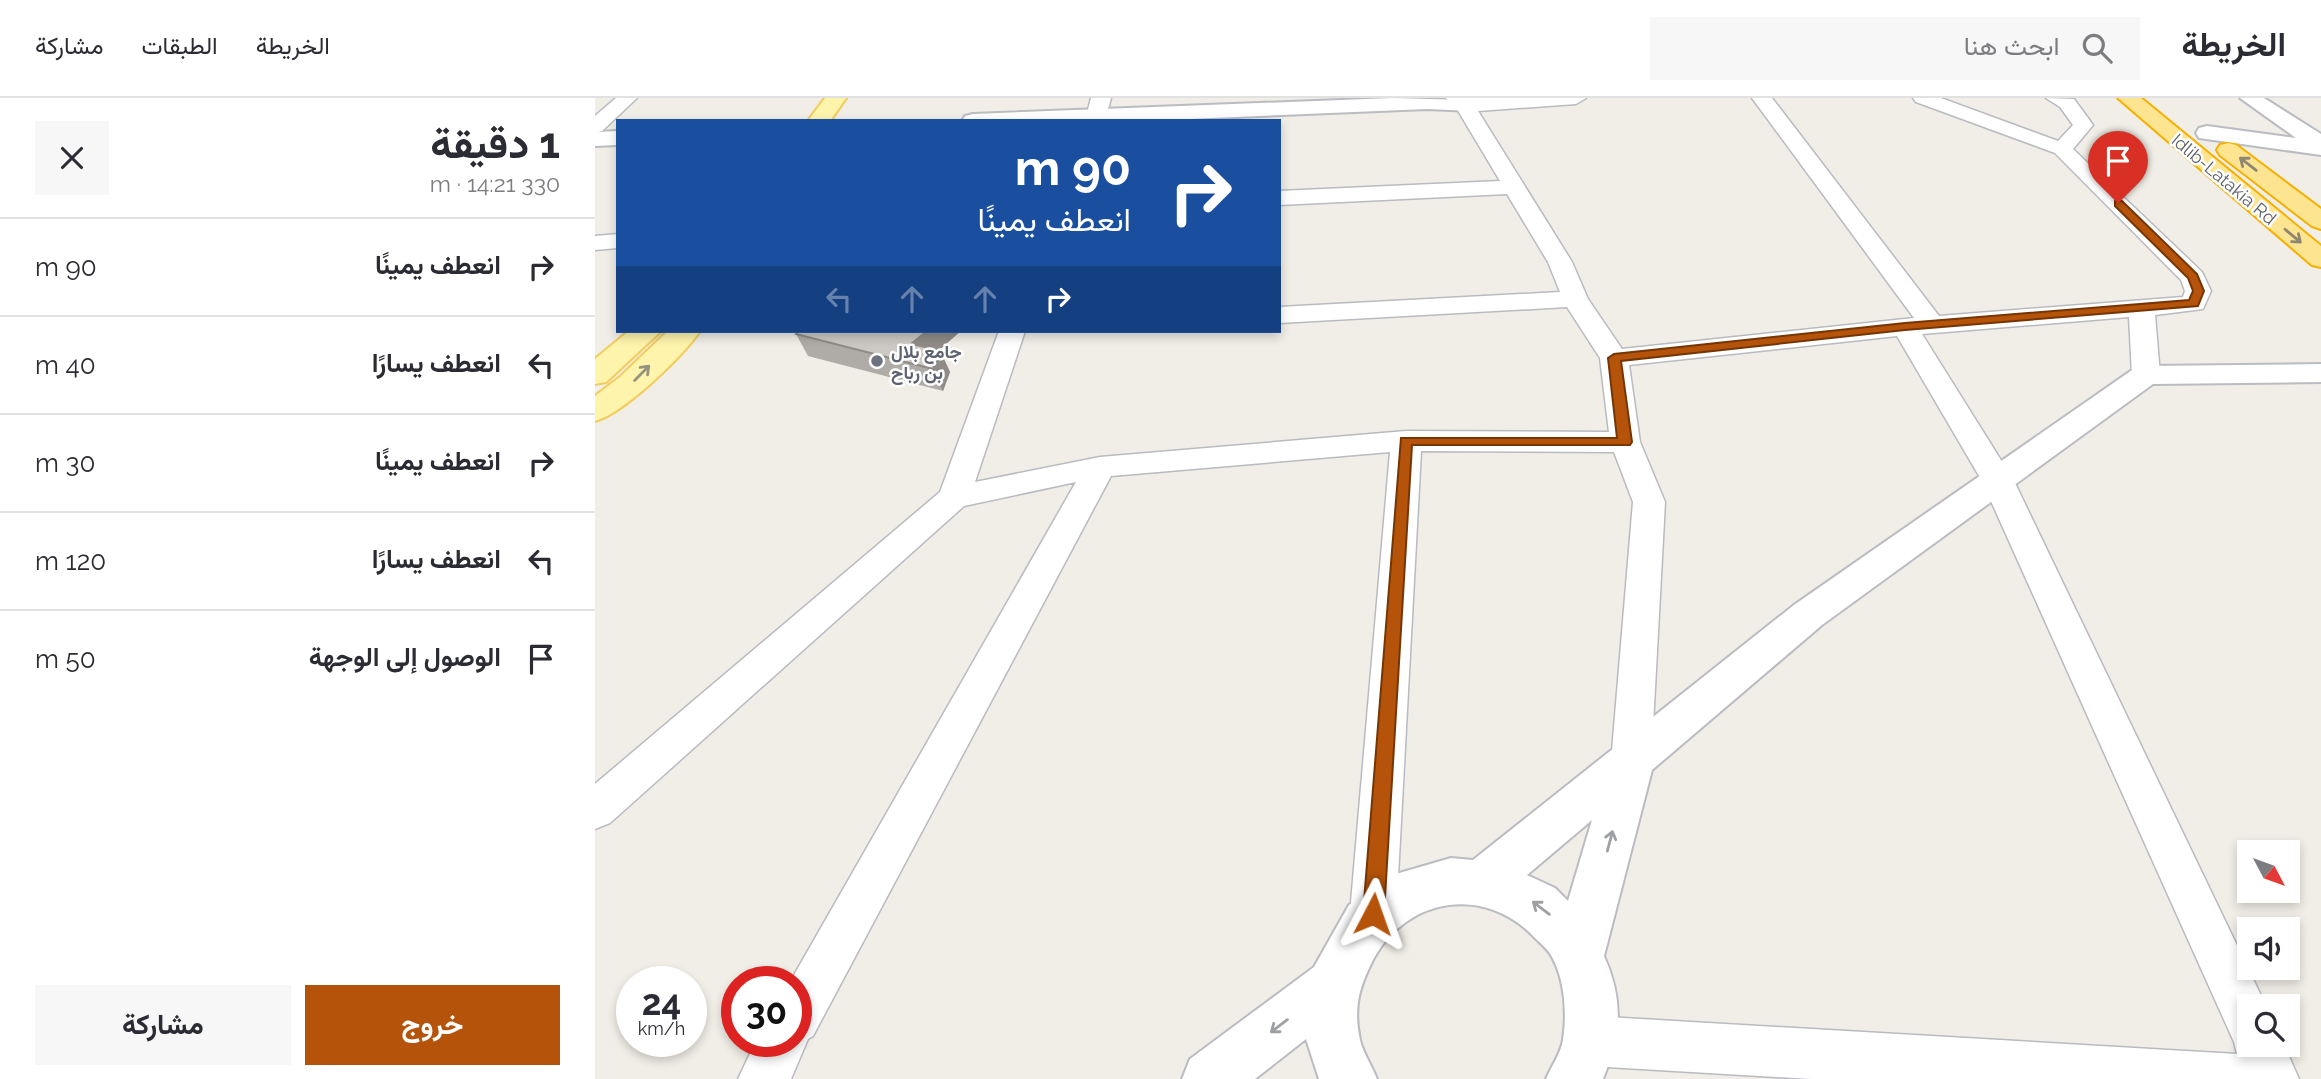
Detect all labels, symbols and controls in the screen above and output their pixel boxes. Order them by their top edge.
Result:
search box [1650,17,2140,80]
text: الخريطة [2182,25,2286,64]
icon: search [2078,29,2116,67]
text: مشاركة [35,31,103,60]
text: الطبقات [141,31,218,60]
text: الخريطة [256,31,330,60]
text: ابحث هنا [1964,31,2060,61]
text: 1 دقيقة [430,119,560,168]
button: close [35,121,109,195]
street label: Idlib-Latakia Rd [2168,129,2280,229]
pin [2088,131,2148,203]
text: 90 m [1015,139,1131,196]
icon: arrive [2099,142,2137,180]
icon: right [1155,147,1246,238]
one-way arrow [2239,157,2257,172]
text: 330 m · 14:21 [430,170,560,197]
text: انعطف يمينًا [978,201,1131,238]
one-way arrow [2284,228,2302,244]
icon: right [522,248,560,286]
text: انعطف يمينًا [375,250,501,280]
text: 90 m [35,252,97,282]
icon: left [820,280,858,318]
icon: ahead [893,280,931,318]
icon: ahead [966,280,1004,318]
icon: right [1039,280,1077,318]
place label: جامع بلال بن رباح [891,341,962,385]
icon: left [522,346,560,384]
text: انعطف يسارًا [372,348,501,378]
text: 40 m [35,350,96,380]
marker: جامع بلال بن رباح [869,353,885,369]
one-way arrow [633,365,650,382]
icon: right [522,444,560,482]
text: انعطف يمينًا [375,446,501,476]
text: 30 m [35,448,95,478]
icon: left [522,542,560,580]
text: انعطف يسارًا [372,544,501,574]
text: 120 m [35,546,106,576]
icon: arrive [522,640,560,678]
text: الوصول إلى الوجهة [309,642,501,672]
text: 50 m [35,644,96,674]
one-way arrow [1604,830,1617,853]
north arrow [2237,840,2299,903]
map controls [2237,840,2300,1057]
position arrow [1336,877,1410,951]
one-way arrow [1532,901,1551,915]
button: sound [2237,917,2300,980]
speed limit sign: 30 [721,966,812,1057]
text: 24 [642,982,681,1023]
button: مشاركة [35,985,291,1065]
button: خروج [305,985,560,1065]
button: search [2237,994,2300,1057]
text: km/h [638,1018,685,1039]
one-way arrow [1270,1019,1288,1034]

